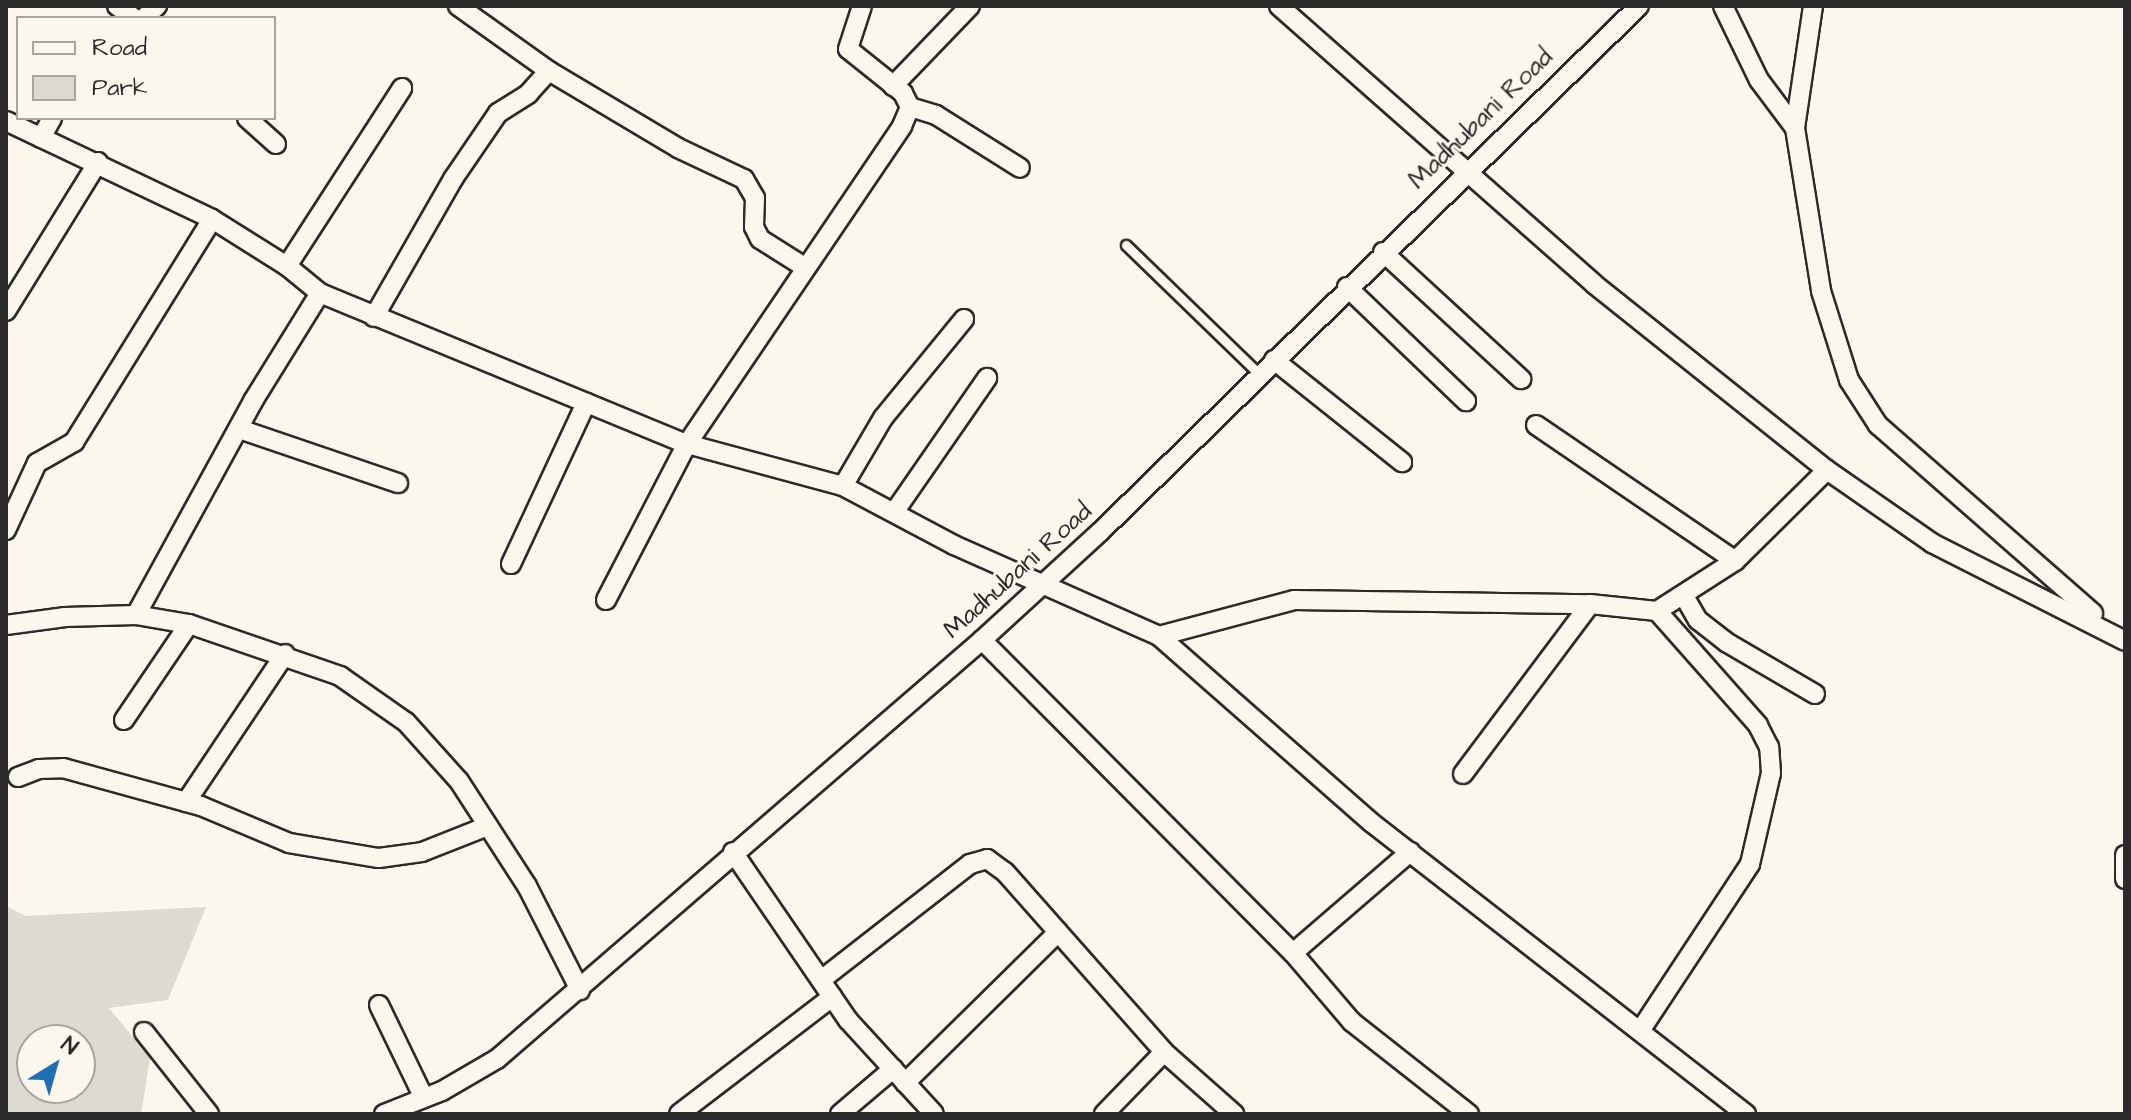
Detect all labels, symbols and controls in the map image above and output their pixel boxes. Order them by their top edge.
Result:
legend [16,16,276,120]
text: Road [92,31,147,65]
street label: Madhubani Road [1402,42,1560,196]
text: Park [92,71,148,105]
street label: Madhubani Road [937,496,1099,646]
north arrow [16,1024,96,1104]
text: N [55,1029,84,1063]

